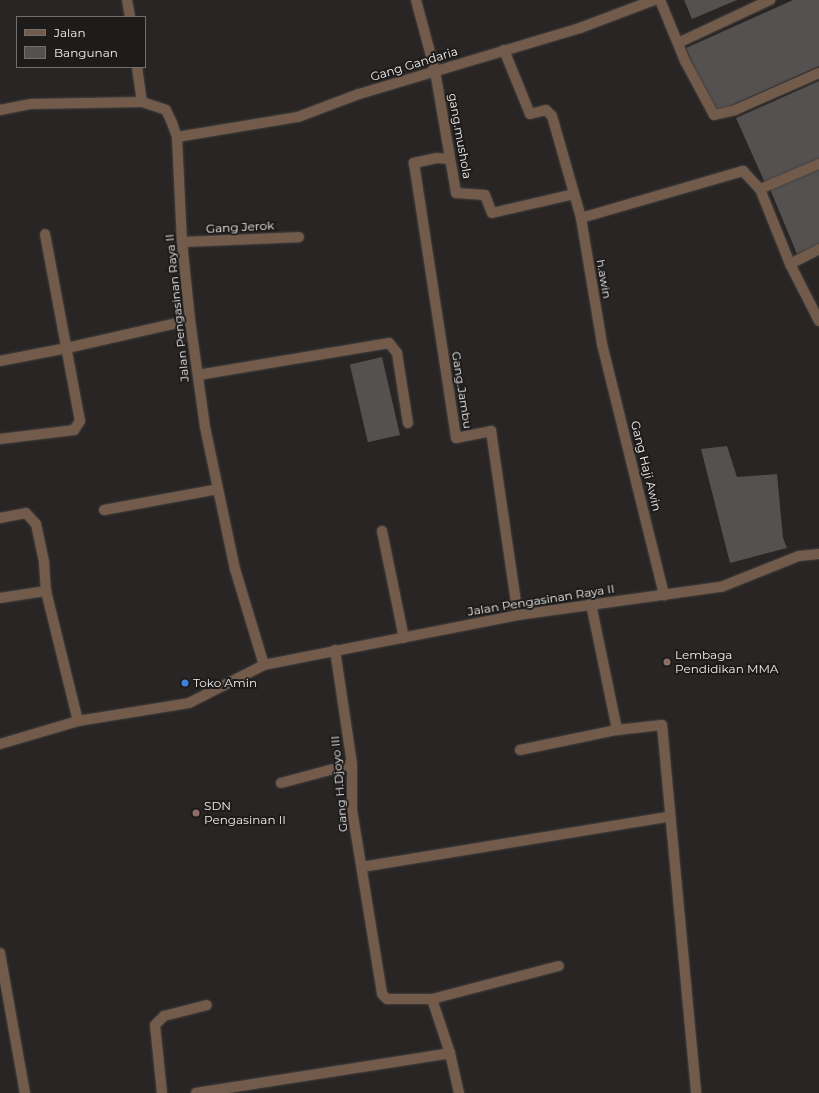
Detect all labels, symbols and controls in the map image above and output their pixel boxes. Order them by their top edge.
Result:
legend [16,16,146,68]
text: Jalan [54,25,86,40]
street label: Gang Gandaria [369,44,459,84]
text: Bangunan [54,45,118,60]
street label: gang.mushola [445,92,475,180]
street label: Gang Jerok [205,218,275,236]
street label: Jalan Pengasinan Raya II [162,233,192,383]
street label: h.awin [593,258,615,300]
street label: Gang.Jambu [449,350,475,430]
street label: Gang Haji Awin [628,419,664,513]
street label: Jalan Pengasinan Raya II [467,581,615,619]
place label: Lembaga Pendidikan MMA [675,648,778,676]
marker: Lembaga Pendidikan MMA [662,657,672,667]
place label: Toko Amin [193,676,257,690]
marker: Toko Amin [180,678,190,688]
street label: Gang H.Djoyo III [328,735,350,833]
place label: SDN Pengasinan II [204,799,286,827]
marker: SDN Pengasinan II [191,808,201,818]

